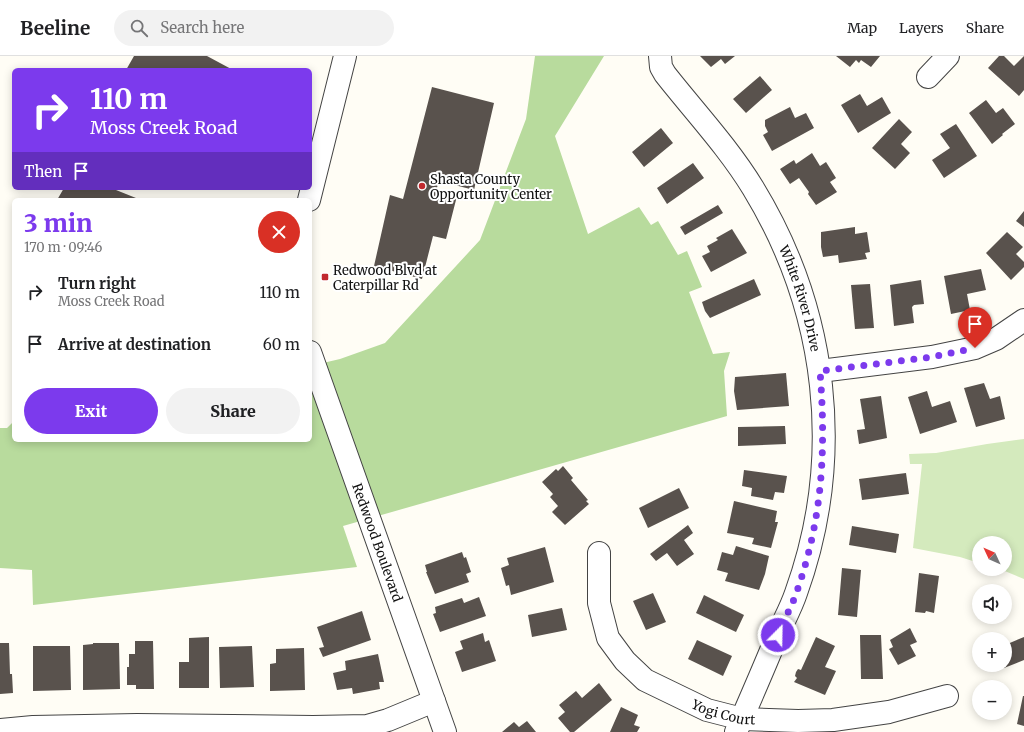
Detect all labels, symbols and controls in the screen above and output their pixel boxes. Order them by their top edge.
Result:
search box [114,10,394,46]
text: Beeline [20,16,90,40]
icon: search [128,17,150,39]
text: Search here [160,18,244,37]
text: Map [847,19,877,37]
text: Layers [899,19,944,37]
text: Share [966,19,1004,37]
text: 110 m [90,81,167,117]
icon: right [24,84,76,136]
text: Moss Creek Road [90,116,238,139]
icon: arrive [70,160,92,182]
text: Then [24,162,62,181]
place label: Shasta County Opportunity Center [430,171,552,203]
marker: Shasta County Opportunity Center [417,181,427,191]
text: 3 min [24,208,92,239]
button: close [258,211,300,253]
text: 170 m · 09:46 [24,239,102,256]
street label: White River Drive [775,242,824,353]
place label: Redwood Blvd at Caterpillar Rd [333,262,437,294]
marker: Redwood Blvd at Caterpillar Rd [320,272,330,282]
text: Turn right [58,274,136,293]
icon: right [24,281,46,303]
text: 110 m [259,283,300,302]
text: Moss Creek Road [58,293,165,310]
pin [958,307,992,348]
icon: arrive [964,313,986,335]
icon: arrive [24,333,46,355]
text: Arrive at destination [58,335,211,354]
text: 60 m [263,335,300,354]
button: Exit [24,388,158,434]
button: Share [166,388,300,434]
street label: Redwood Boulevard [348,481,406,604]
north arrow [972,536,1012,576]
map controls [972,536,1012,720]
button: sound [972,584,1012,624]
position arrow [757,614,799,656]
button: + [972,632,1012,672]
button: − [972,680,1012,720]
street label: Yogi Court [688,695,756,728]

